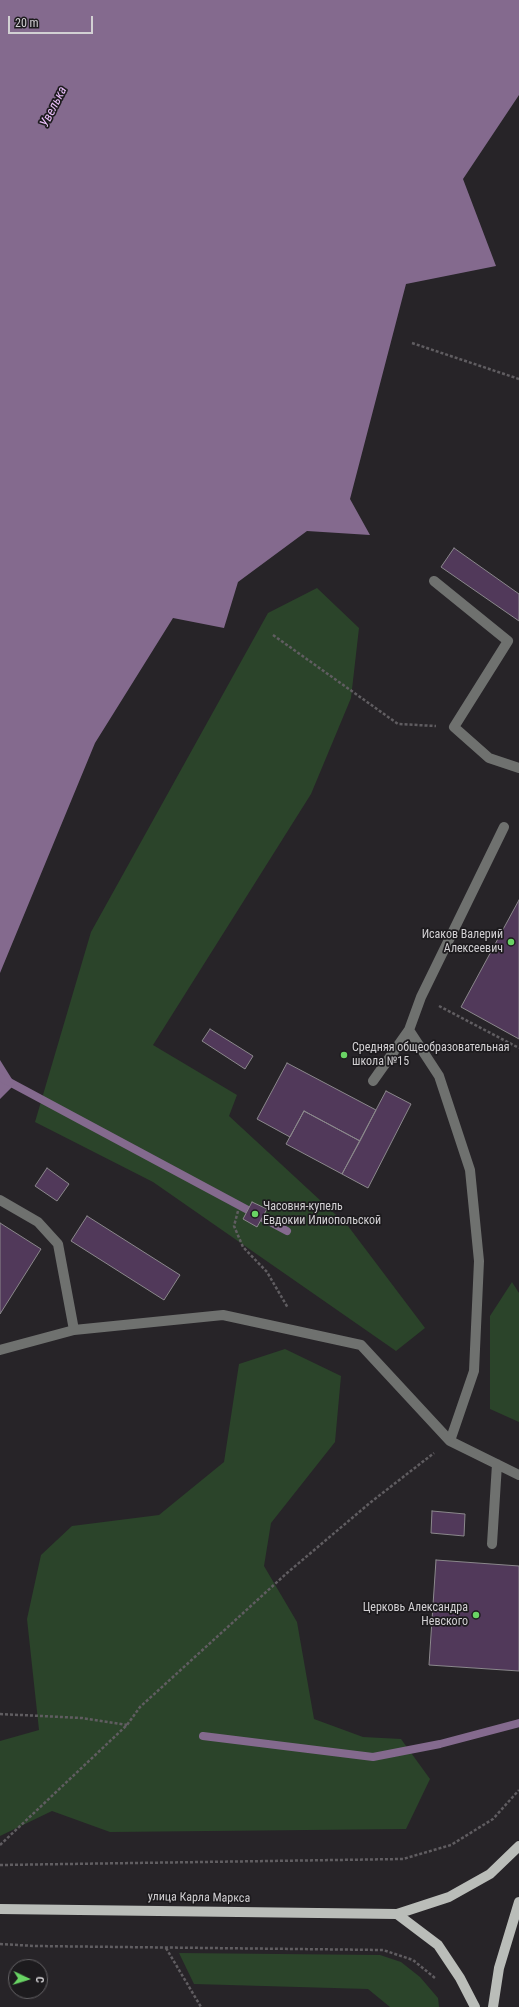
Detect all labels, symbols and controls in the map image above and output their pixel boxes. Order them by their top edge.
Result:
scale bar [10,8,95,34]
text: 20 m [15,16,39,30]
water label: Увелька [37,84,71,130]
place label: Исаков Валерий Алексеевич [422,928,503,956]
marker: Исаков Валерий Алексеевич [506,937,516,947]
place label: Средняя общеобразовательная школа №15 [352,1041,510,1069]
marker: Средняя общеобразовательная школа №15 [339,1050,349,1060]
place label: Часовня-купель Евдокии Илиопольской [263,1200,381,1228]
marker: Часовня-купель Евдокии Илиопольской [250,1209,260,1219]
place label: Церковь Александра Невского [363,1601,468,1629]
marker: Церковь Александра Невского [471,1610,481,1620]
street label: улица Карла Маркса [148,1890,250,1906]
north arrow [8,1959,48,1999]
text: С [33,1976,46,1983]

